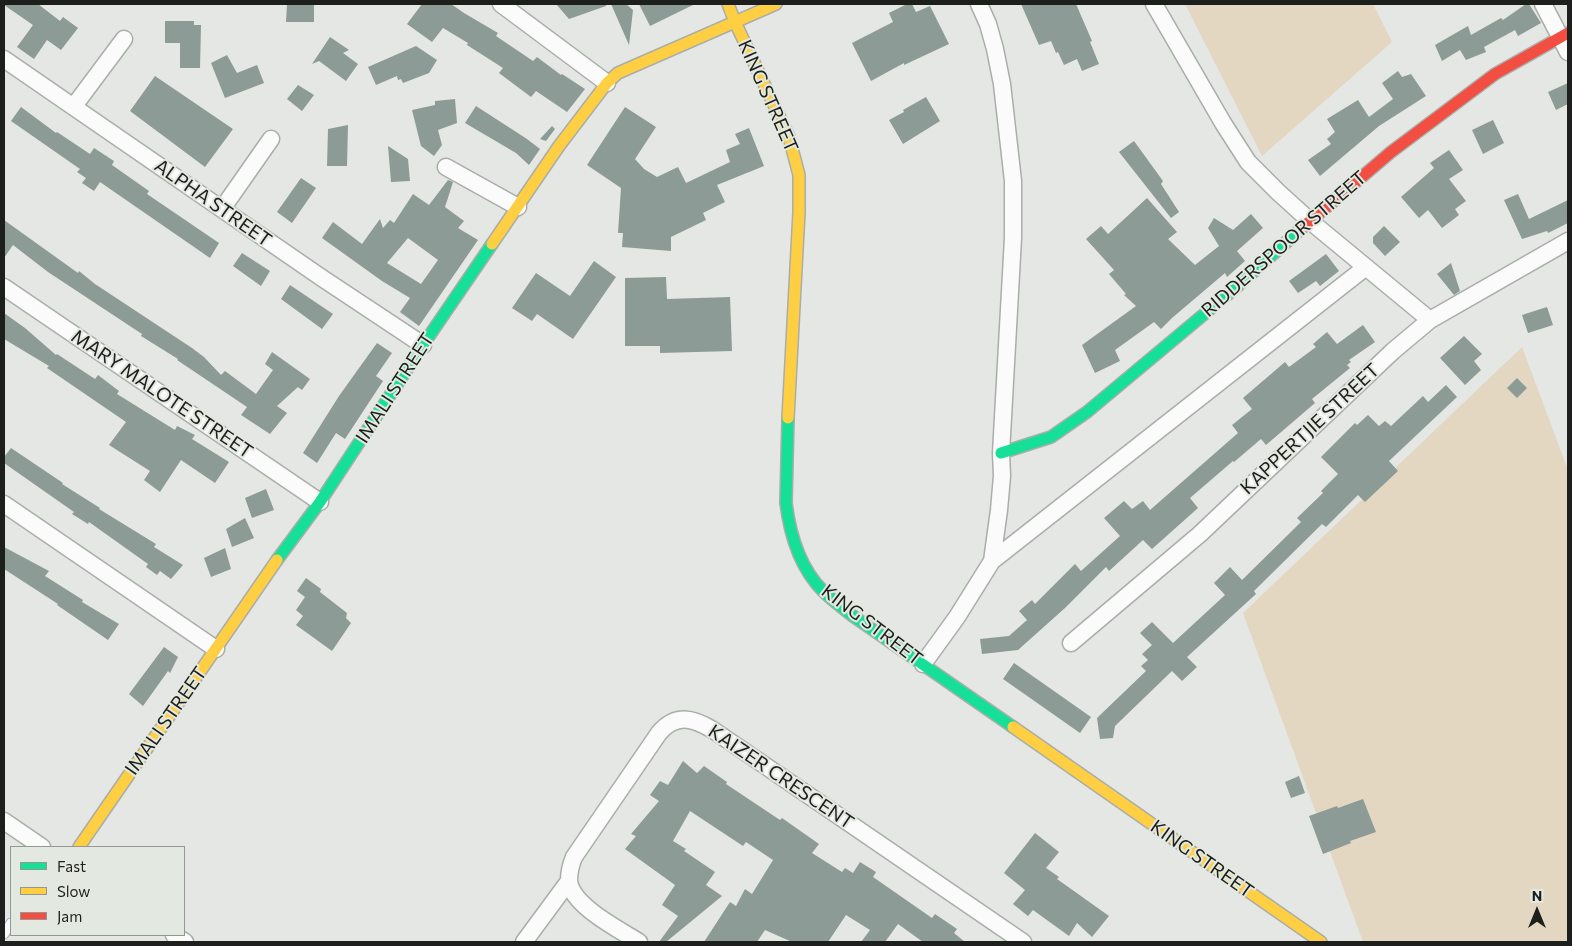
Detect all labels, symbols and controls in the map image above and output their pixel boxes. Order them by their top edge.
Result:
street label: KING STREET [733,36,803,156]
street label: ALPHA STREET [150,154,276,252]
street label: RIDDERSPOOR STREET [1197,166,1371,322]
street label: MARY MALOTE STREET [67,325,257,463]
street label: IMALI STREET [351,329,439,447]
street label: KAPPERTJIE STREET [1236,359,1384,499]
street label: KING STREET [817,580,927,670]
street label: IMALI STREET [120,662,212,780]
street label: KAIZER CRESCENT [704,720,858,834]
street label: KING STREET [1146,815,1258,903]
legend [10,846,185,936]
text: Fast [57,857,86,875]
text: Slow [57,882,90,900]
north arrow [1512,886,1562,936]
text: N [1532,887,1542,904]
text: Jam [57,907,82,925]

